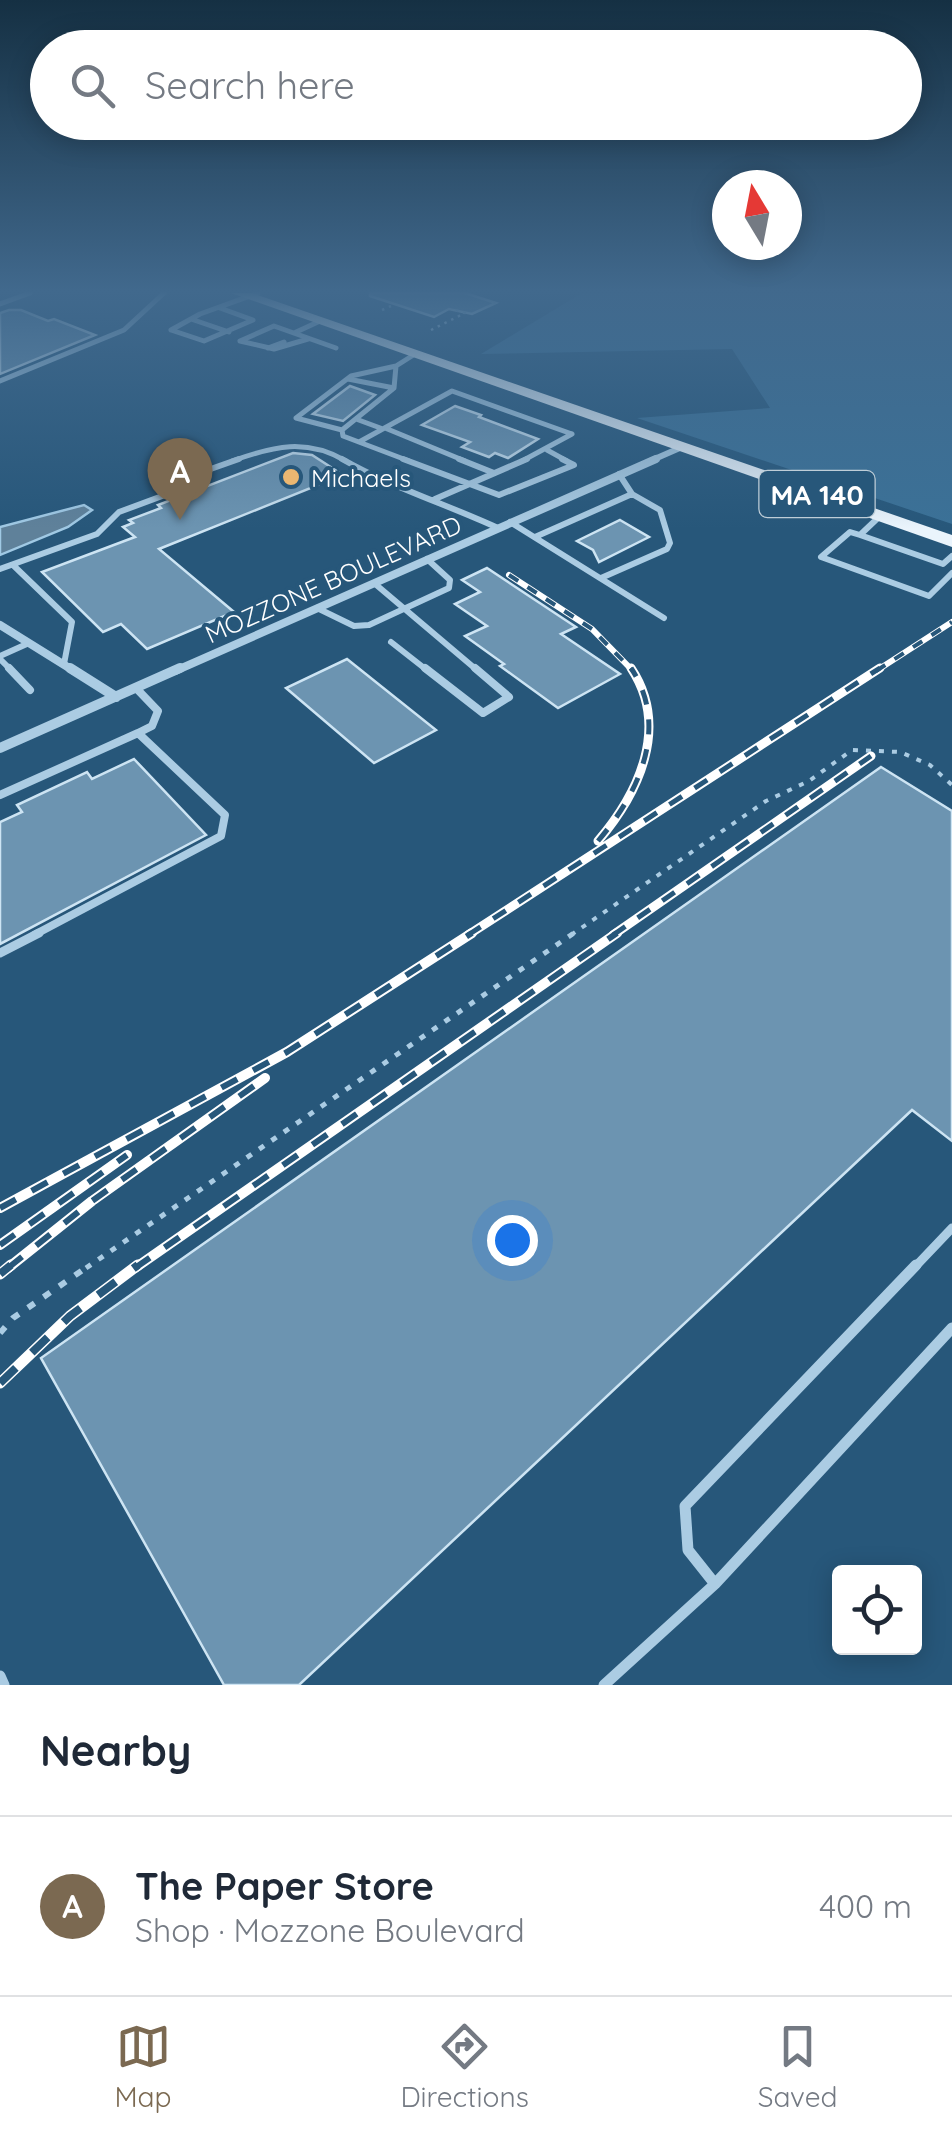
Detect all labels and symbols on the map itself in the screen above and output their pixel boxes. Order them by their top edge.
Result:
north arrow [712,170,802,260]
pin: A [148,438,212,520]
place label: Michaels [311,462,411,493]
marker: Michaels [280,466,302,488]
road number: MA 140 [760,471,874,517]
street label: MOZZONE BOULEVARD [200,508,466,650]
your location [487,1215,538,1266]

